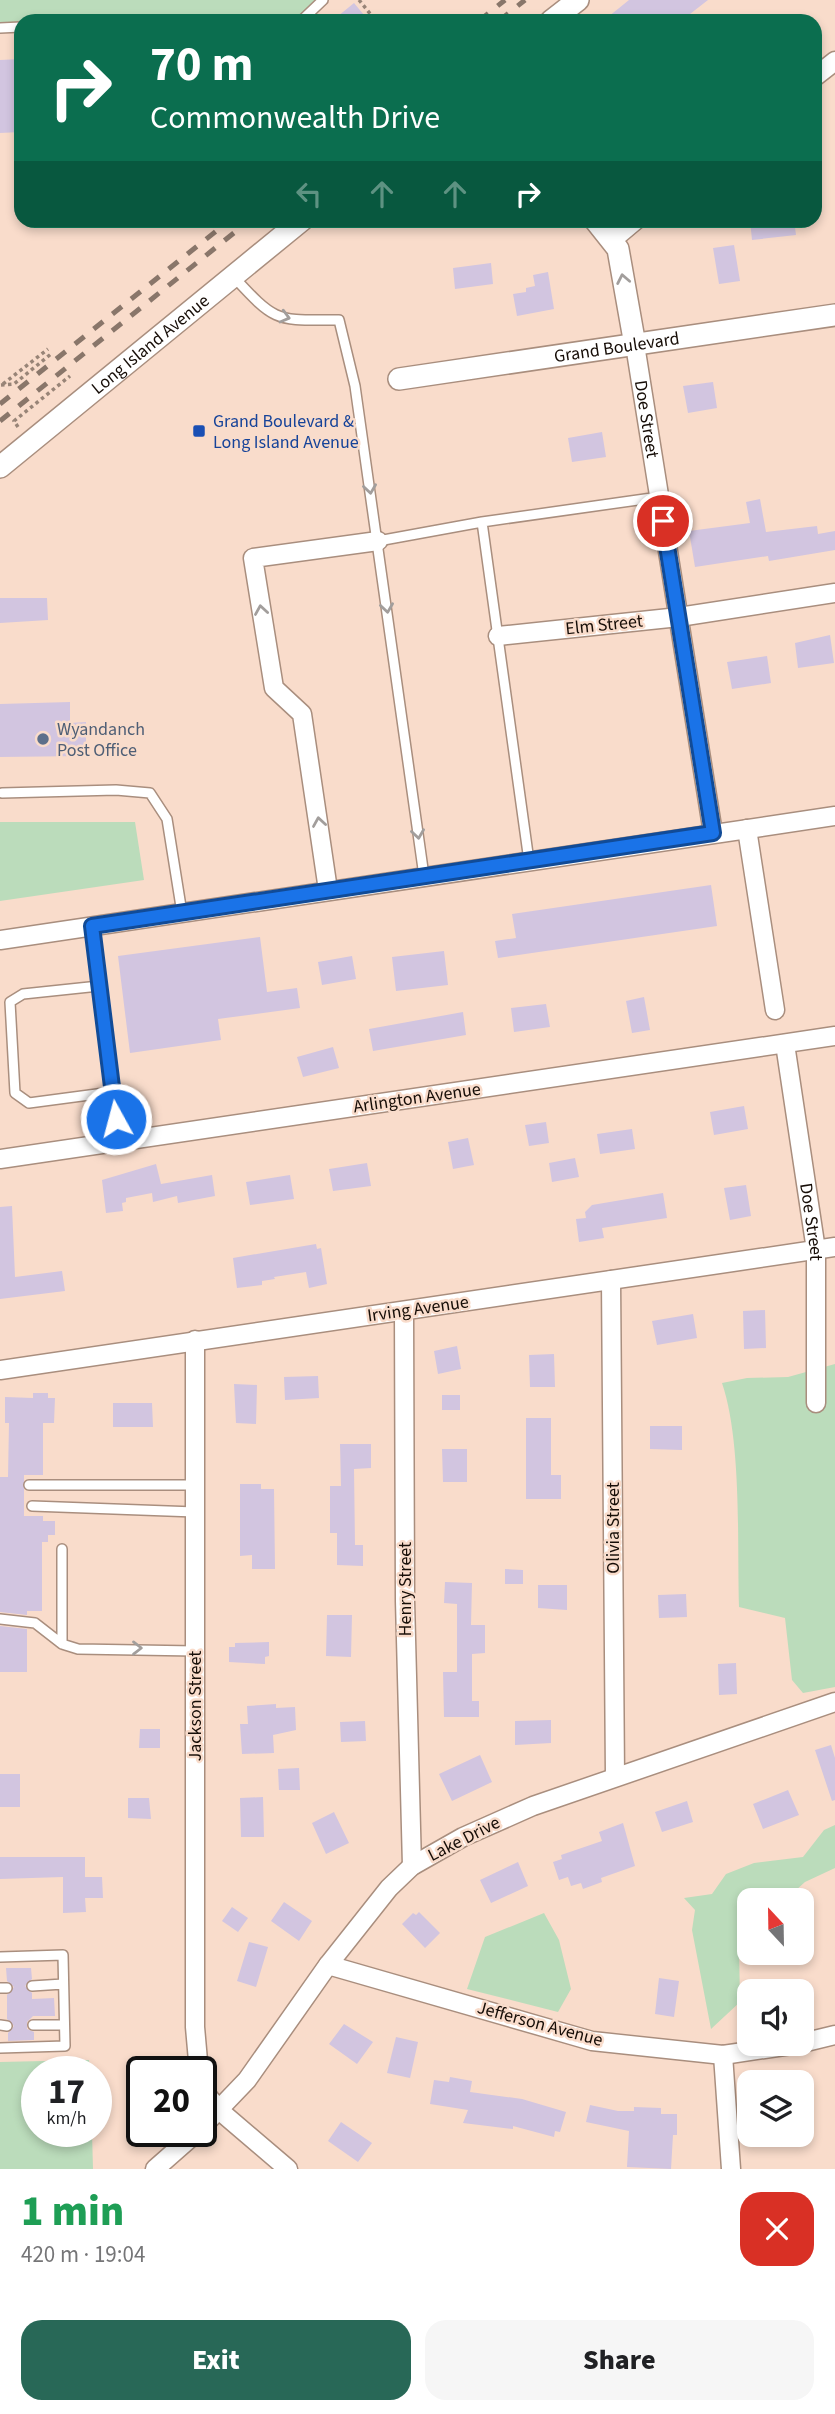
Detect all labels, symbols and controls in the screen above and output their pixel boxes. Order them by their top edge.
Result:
text: 70 m [150,30,254,100]
icon: right [35,42,126,133]
text: Commonwealth Drive [150,95,440,141]
icon: left [290,175,328,213]
icon: ahead [363,175,401,213]
icon: ahead [436,175,474,213]
icon: right [509,175,547,213]
one-way arrow [617,273,632,285]
street label: Long Island Avenue [86,288,215,400]
one-way arrow [278,309,290,323]
street label: Grand Boulevard [552,325,681,369]
street label: Doe Street [628,378,665,460]
place label: Grand Boulevard & Long Island Avenue [213,409,359,455]
marker: Grand Boulevard & Long Island Avenue [191,423,207,439]
one-way arrow [362,483,377,495]
pin [633,491,693,551]
icon: arrive [644,502,682,540]
one-way arrow [380,602,395,614]
one-way arrow [254,604,269,616]
street label: Elm Street [564,609,644,641]
place label: Wyandanch Post Office [57,717,145,763]
marker: Wyandanch Post Office [35,731,51,747]
one-way arrow [312,816,327,828]
one-way arrow [410,828,425,840]
street label: Arlington Avenue [352,1077,482,1119]
position arrow [79,1082,153,1156]
street label: Doe Street [794,1181,829,1261]
street label: Irving Avenue [366,1289,470,1328]
street label: Olivia Street [601,1482,626,1574]
street label: Henry Street [393,1542,418,1636]
one-way arrow [132,1640,142,1656]
street label: Jackson Street [183,1651,208,1761]
street label: Lake Drive [424,1810,504,1868]
north arrow [737,1888,814,1965]
map controls [737,1888,814,2147]
button: sound [737,1979,814,2056]
street label: Jefferson Avenue [474,1995,606,2053]
speed limit sign: 20 [126,2056,217,2147]
text: 17 [48,2067,85,2117]
button: layers [737,2070,814,2147]
text: km/h [47,2106,86,2131]
text: 1 min [21,2182,124,2242]
button: close [740,2192,814,2266]
text: 420 m · 19:04 [21,2238,145,2271]
button: Exit [21,2320,411,2400]
button: Share [425,2320,814,2400]

